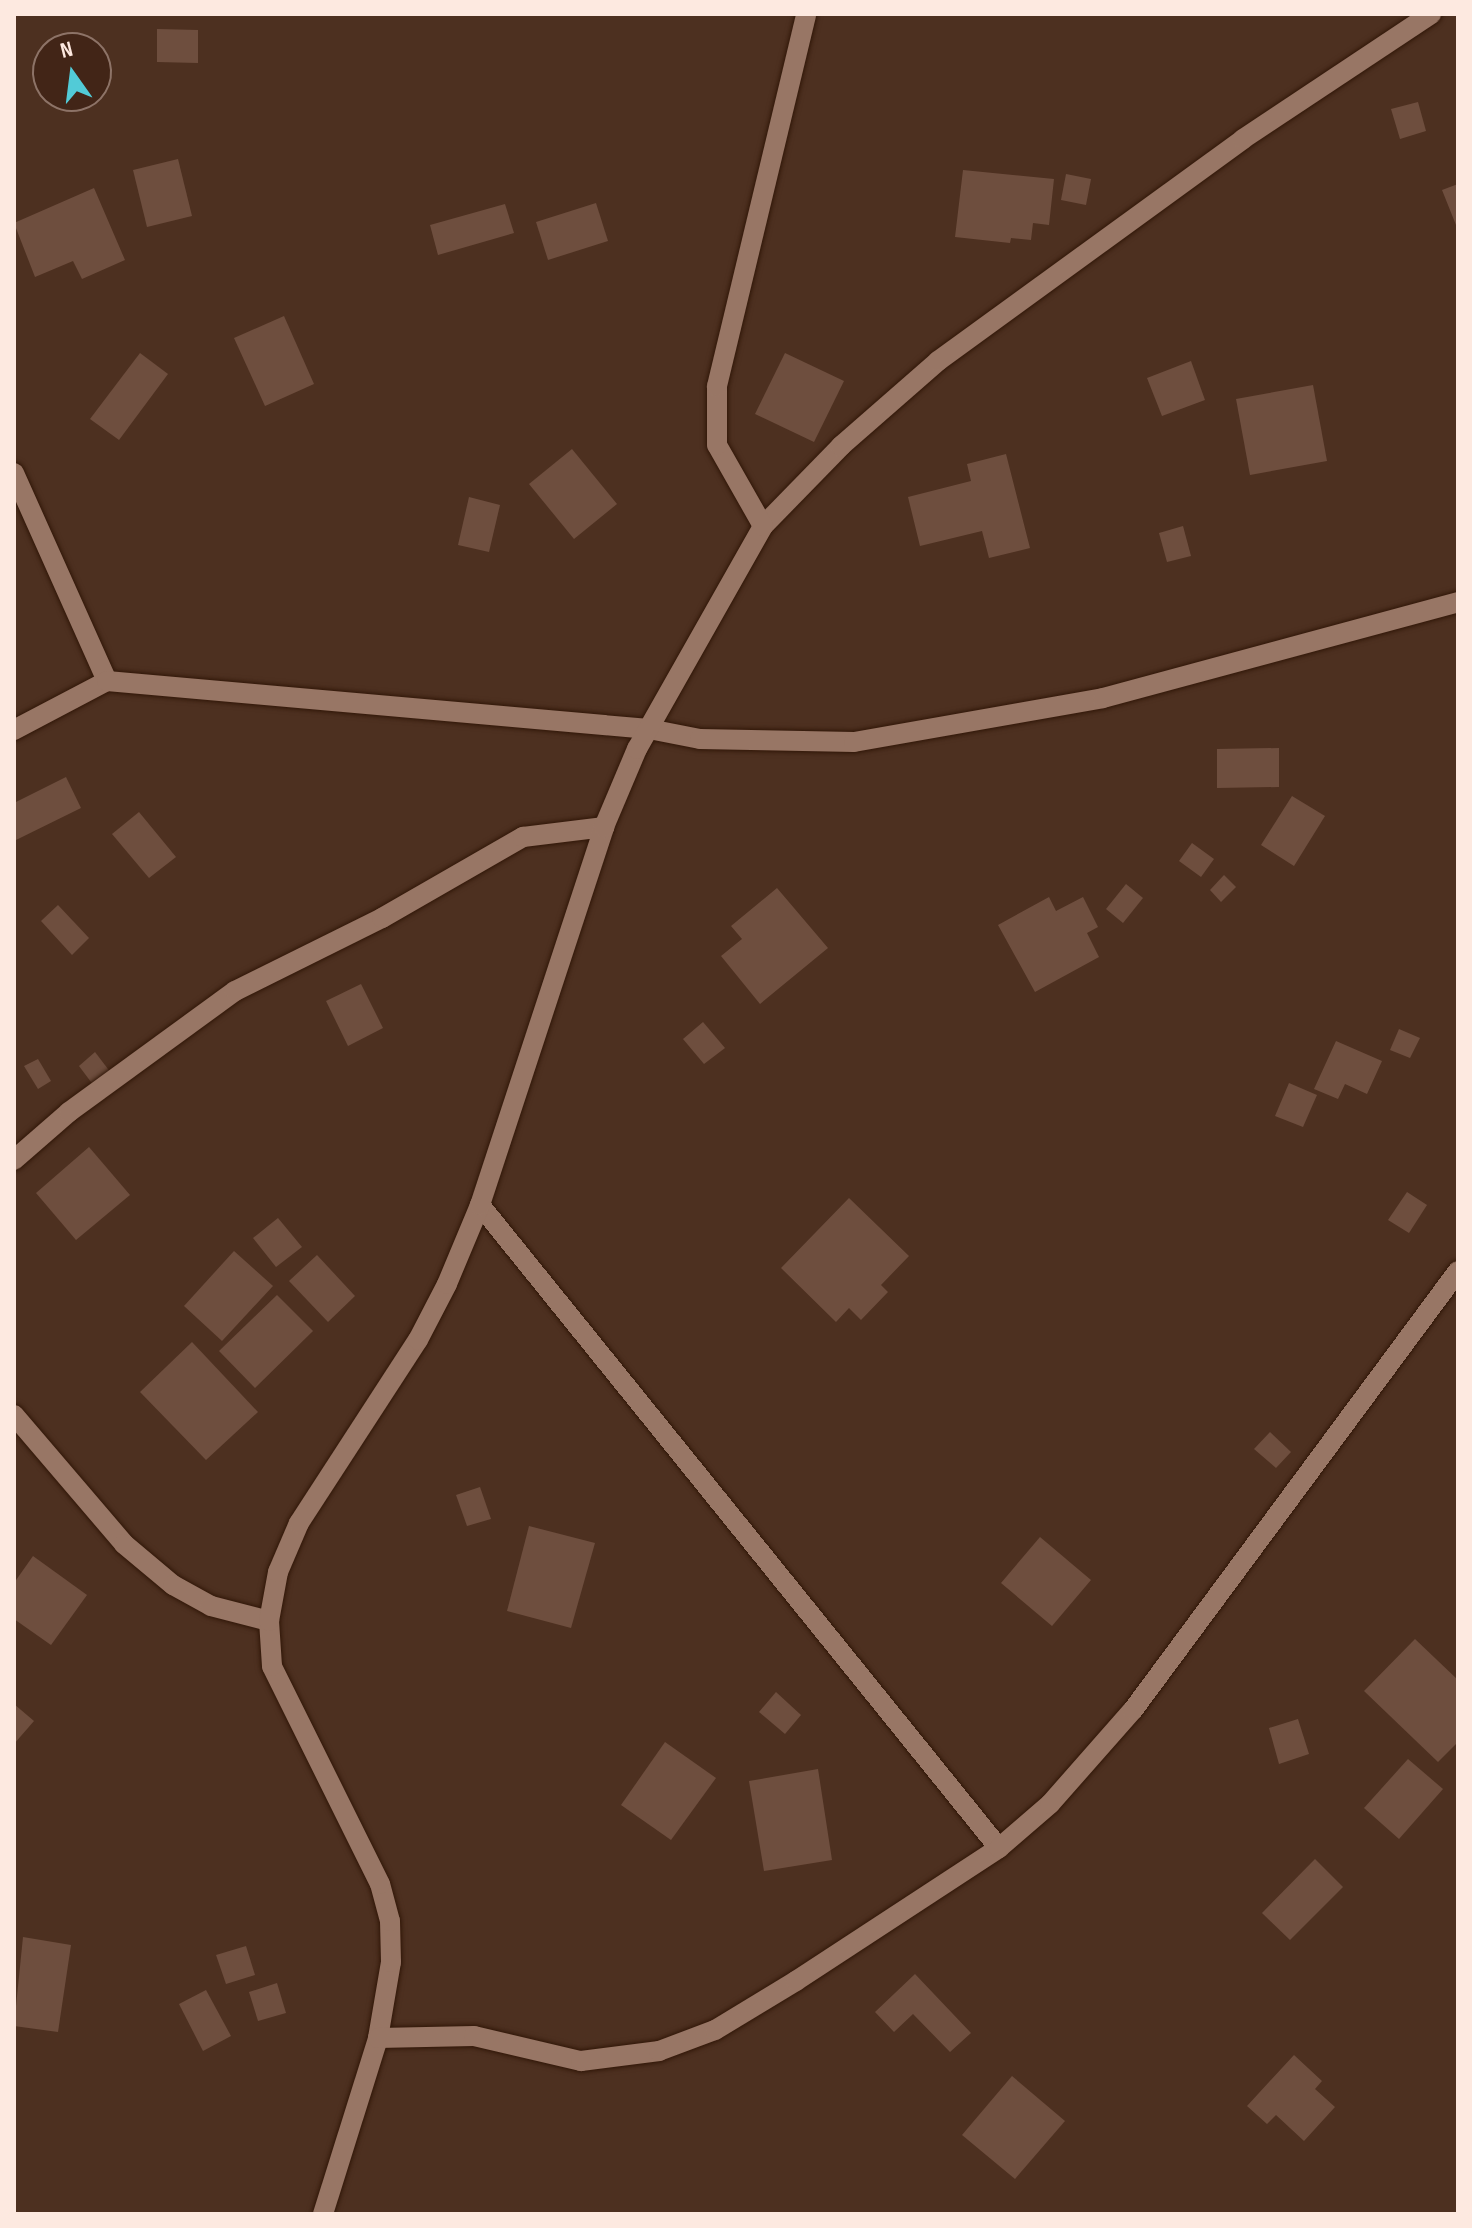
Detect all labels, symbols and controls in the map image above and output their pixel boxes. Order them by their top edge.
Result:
north arrow [32,32,112,112]
text: N [58,36,76,65]

